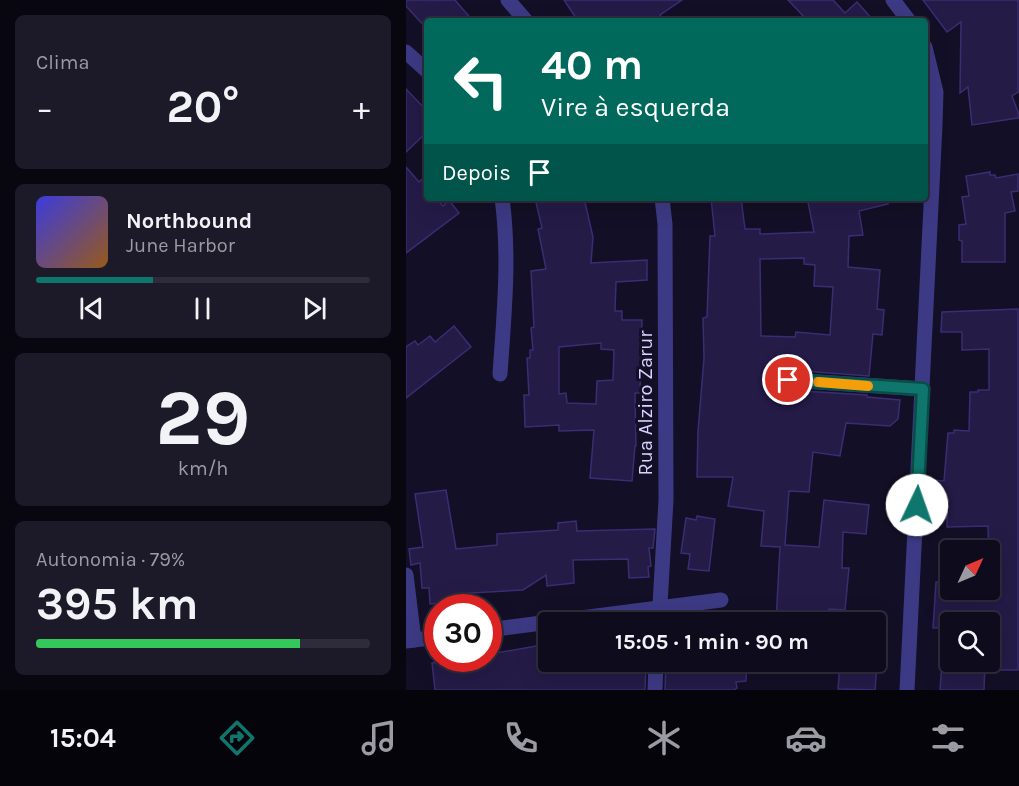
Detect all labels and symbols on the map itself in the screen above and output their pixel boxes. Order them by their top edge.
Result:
street label: Rua Alziro Zarur [634,330,657,475]
pin [762,354,813,405]
position arrow [885,473,949,537]
north arrow [940,540,1000,600]
speed limit sign: 30 [424,594,502,672]

